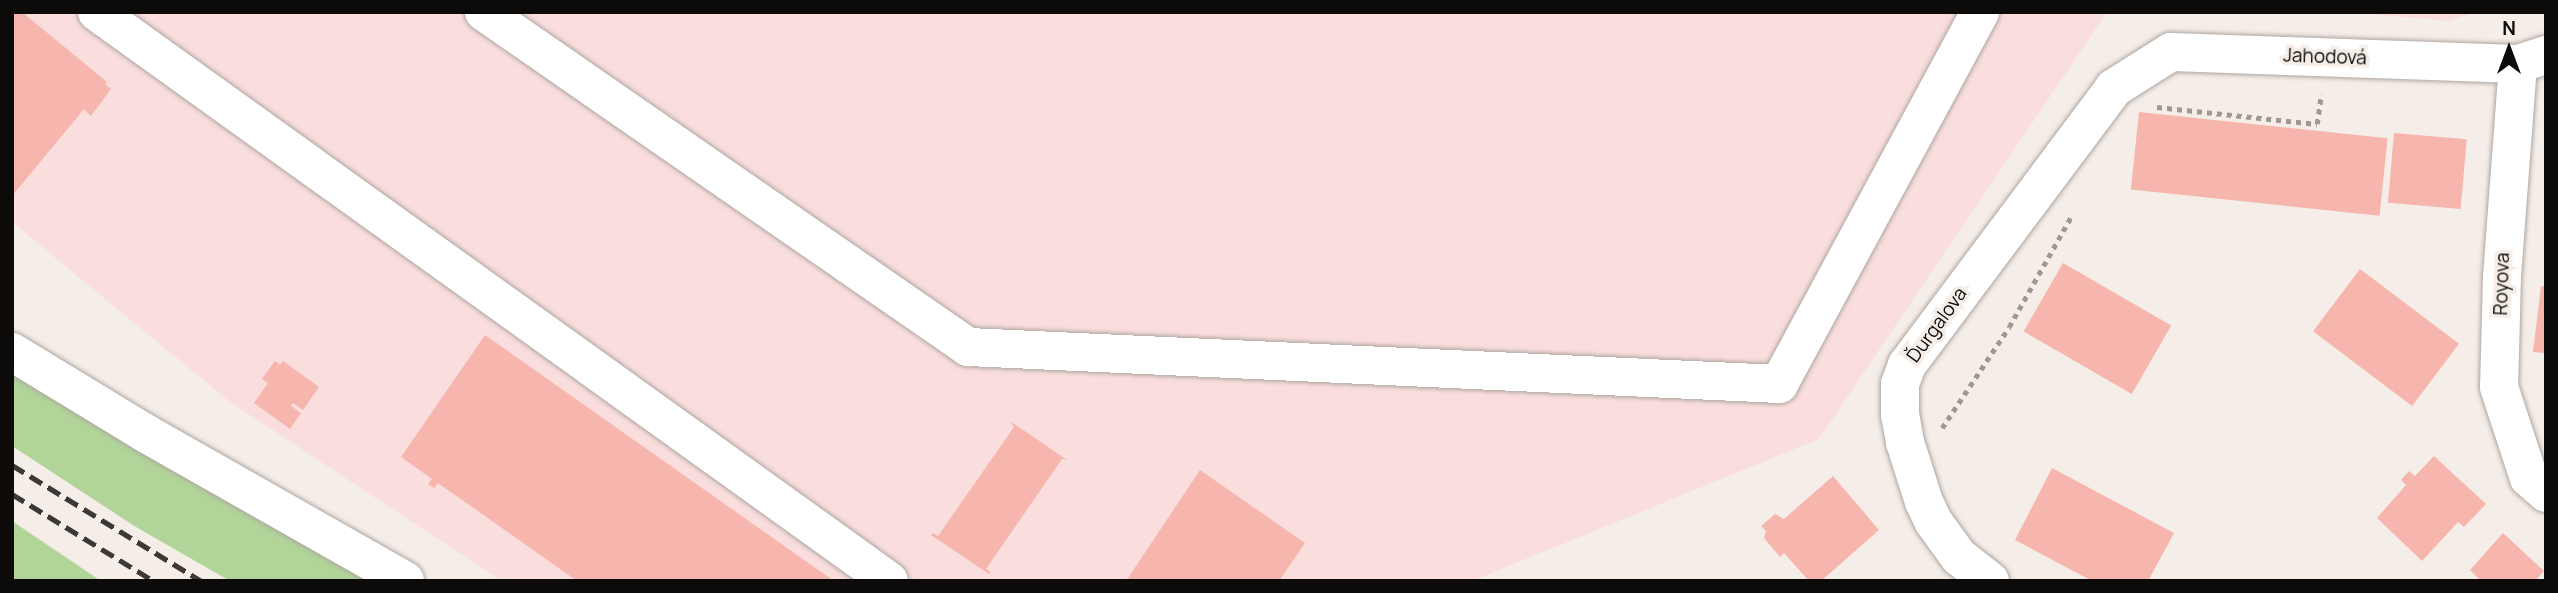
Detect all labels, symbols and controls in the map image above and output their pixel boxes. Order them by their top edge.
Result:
north arrow [2474,14,2544,84]
text: N [2502,15,2516,41]
street label: Jahodová [2283,44,2367,70]
street label: Royova [2490,252,2514,316]
street label: Ďurgalova [1902,283,1972,367]

